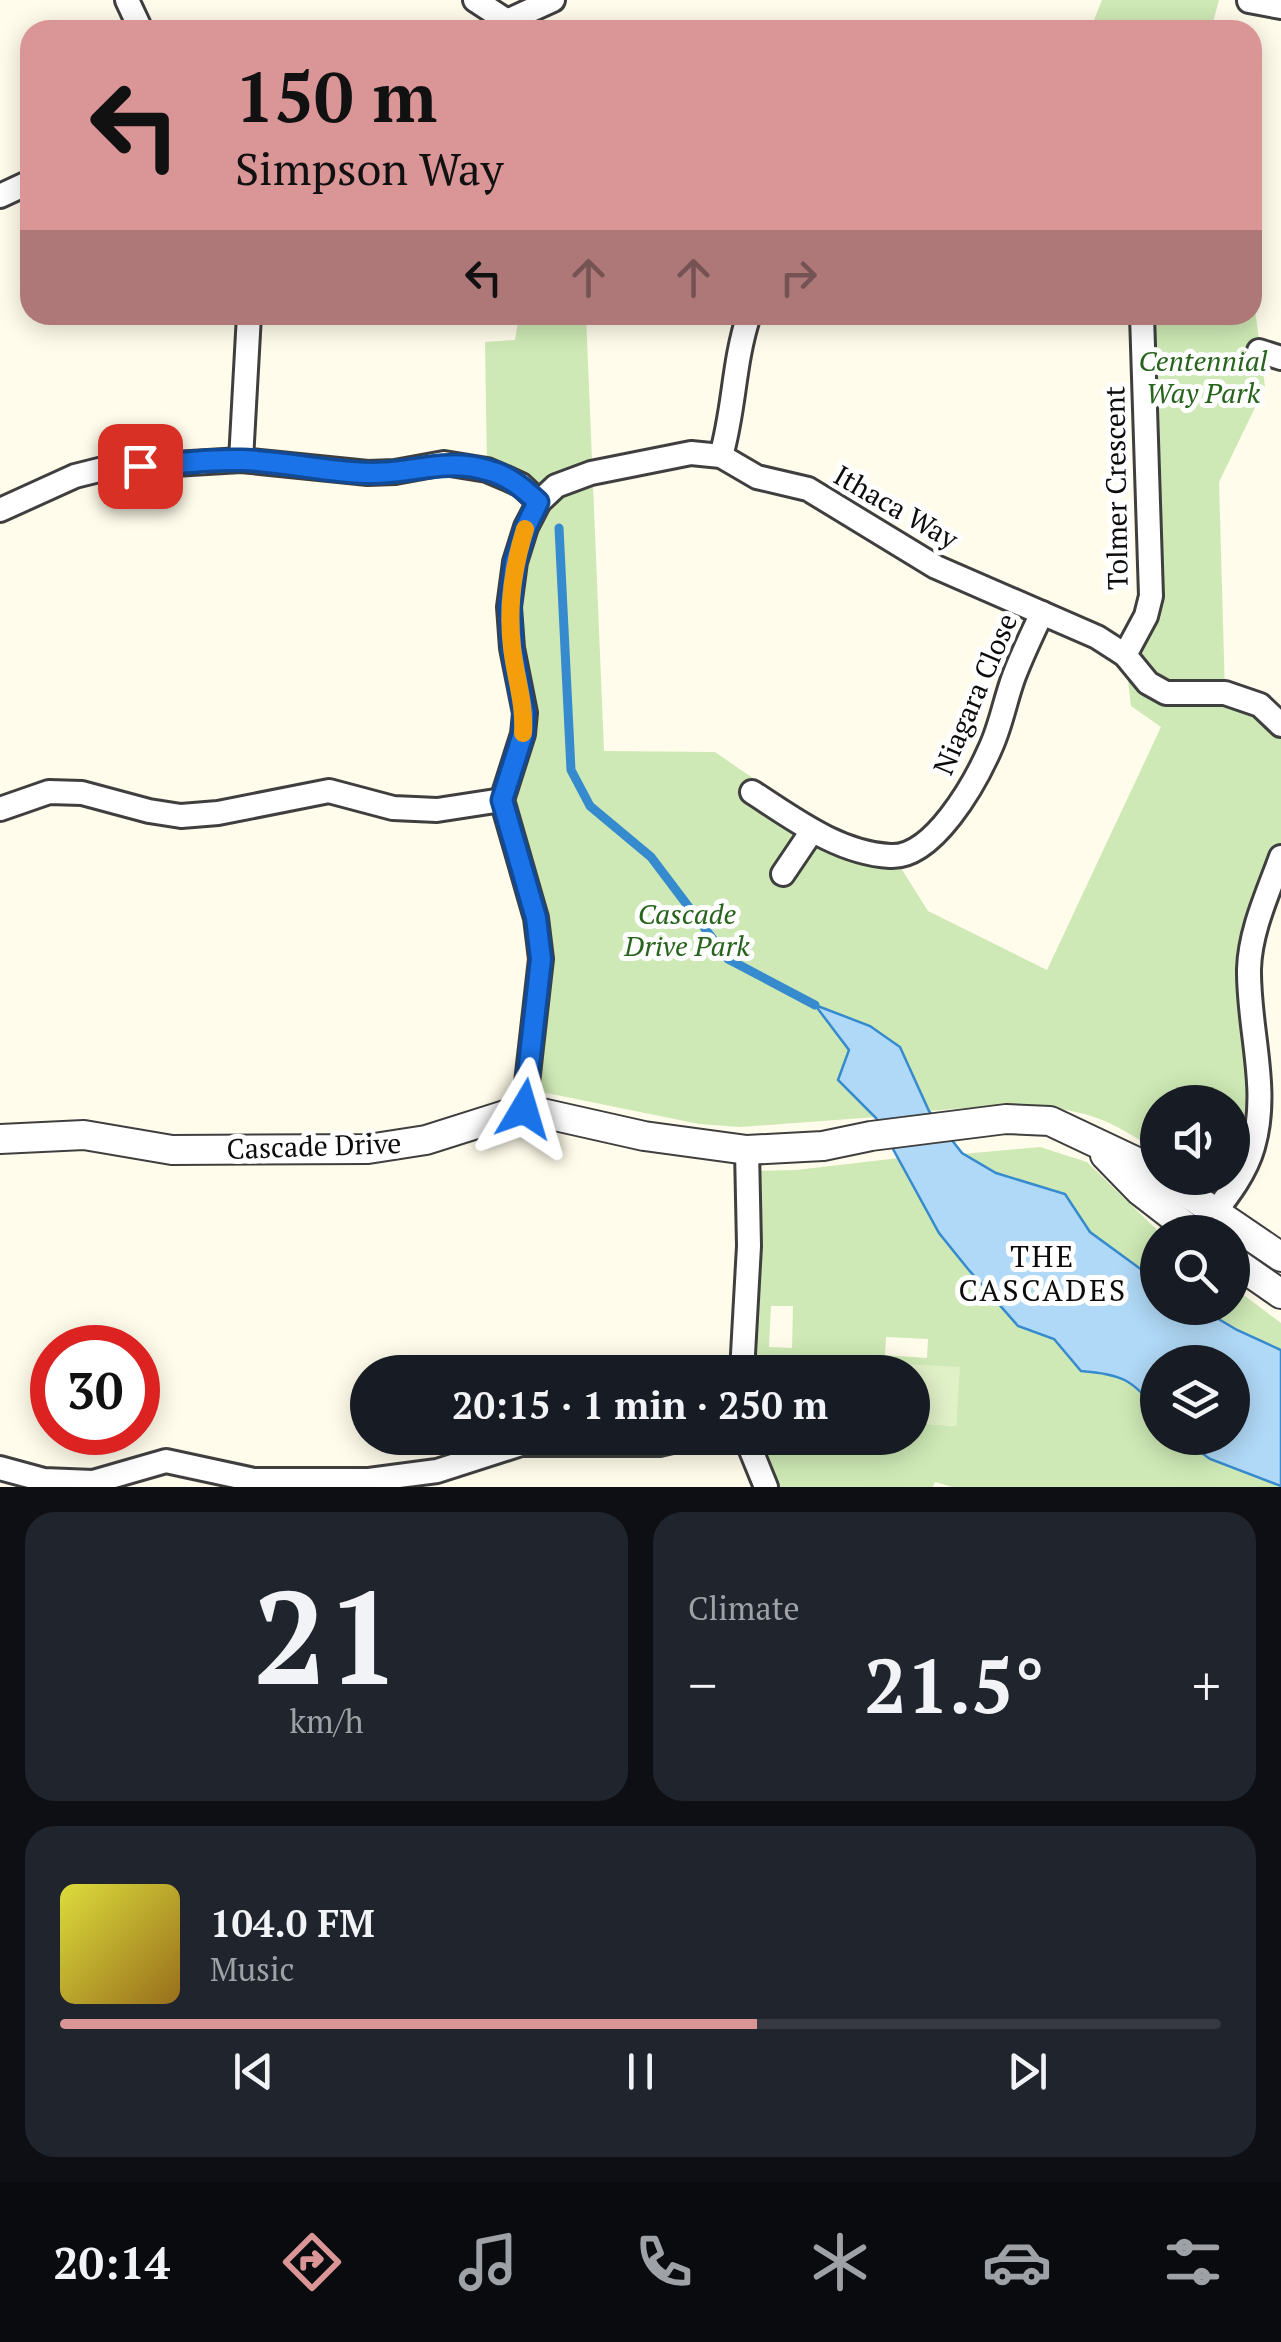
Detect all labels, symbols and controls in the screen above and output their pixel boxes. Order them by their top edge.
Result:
text: 150 m [235,49,437,142]
icon: left [70,60,200,190]
text: Simpson Way [235,138,504,198]
icon: left [456,250,511,305]
icon: ahead [561,250,616,305]
icon: ahead [666,250,721,305]
icon: right [771,250,826,305]
park label: Centennial Way Park [1138,342,1268,411]
street label: Tolmer Crescent [1095,385,1136,590]
pin [98,424,183,509]
icon: arrive [113,439,168,494]
street label: Ithaca Way [827,456,966,557]
street label: Niagara Close [924,608,1025,780]
park label: Cascade Drive Park [623,895,750,964]
position arrow [472,1057,576,1161]
map controls [1140,1085,1250,1455]
button: sound [1140,1085,1250,1195]
street label: Cascade Drive [226,1124,402,1167]
button: search [1140,1215,1250,1325]
district label: THE CASCADES [958,1236,1128,1310]
speed limit sign: 30 [30,1325,160,1455]
button: layers [1140,1345,1250,1455]
text: 20:15 · 1 min · 250 m [452,1380,828,1430]
text: 21 [253,1549,400,1721]
text: Climate [688,1587,800,1629]
text: 21.5° [864,1635,1045,1734]
text: − [688,1648,717,1721]
text: + [1192,1648,1221,1721]
text: km/h [290,1700,363,1742]
text: 104.0 FM [210,1898,375,1948]
text: Music [210,1948,295,1990]
icon: previous [226,2044,281,2099]
icon: pause [613,2044,668,2099]
icon: next [1000,2044,1055,2099]
icon: directions [277,2227,347,2297]
icon: music [453,2227,523,2297]
icon: phone [629,2227,699,2297]
icon: climate [805,2227,875,2297]
icon: car [982,2227,1052,2297]
icon: filters [1158,2227,1228,2297]
text: 20:14 [53,2232,170,2292]

